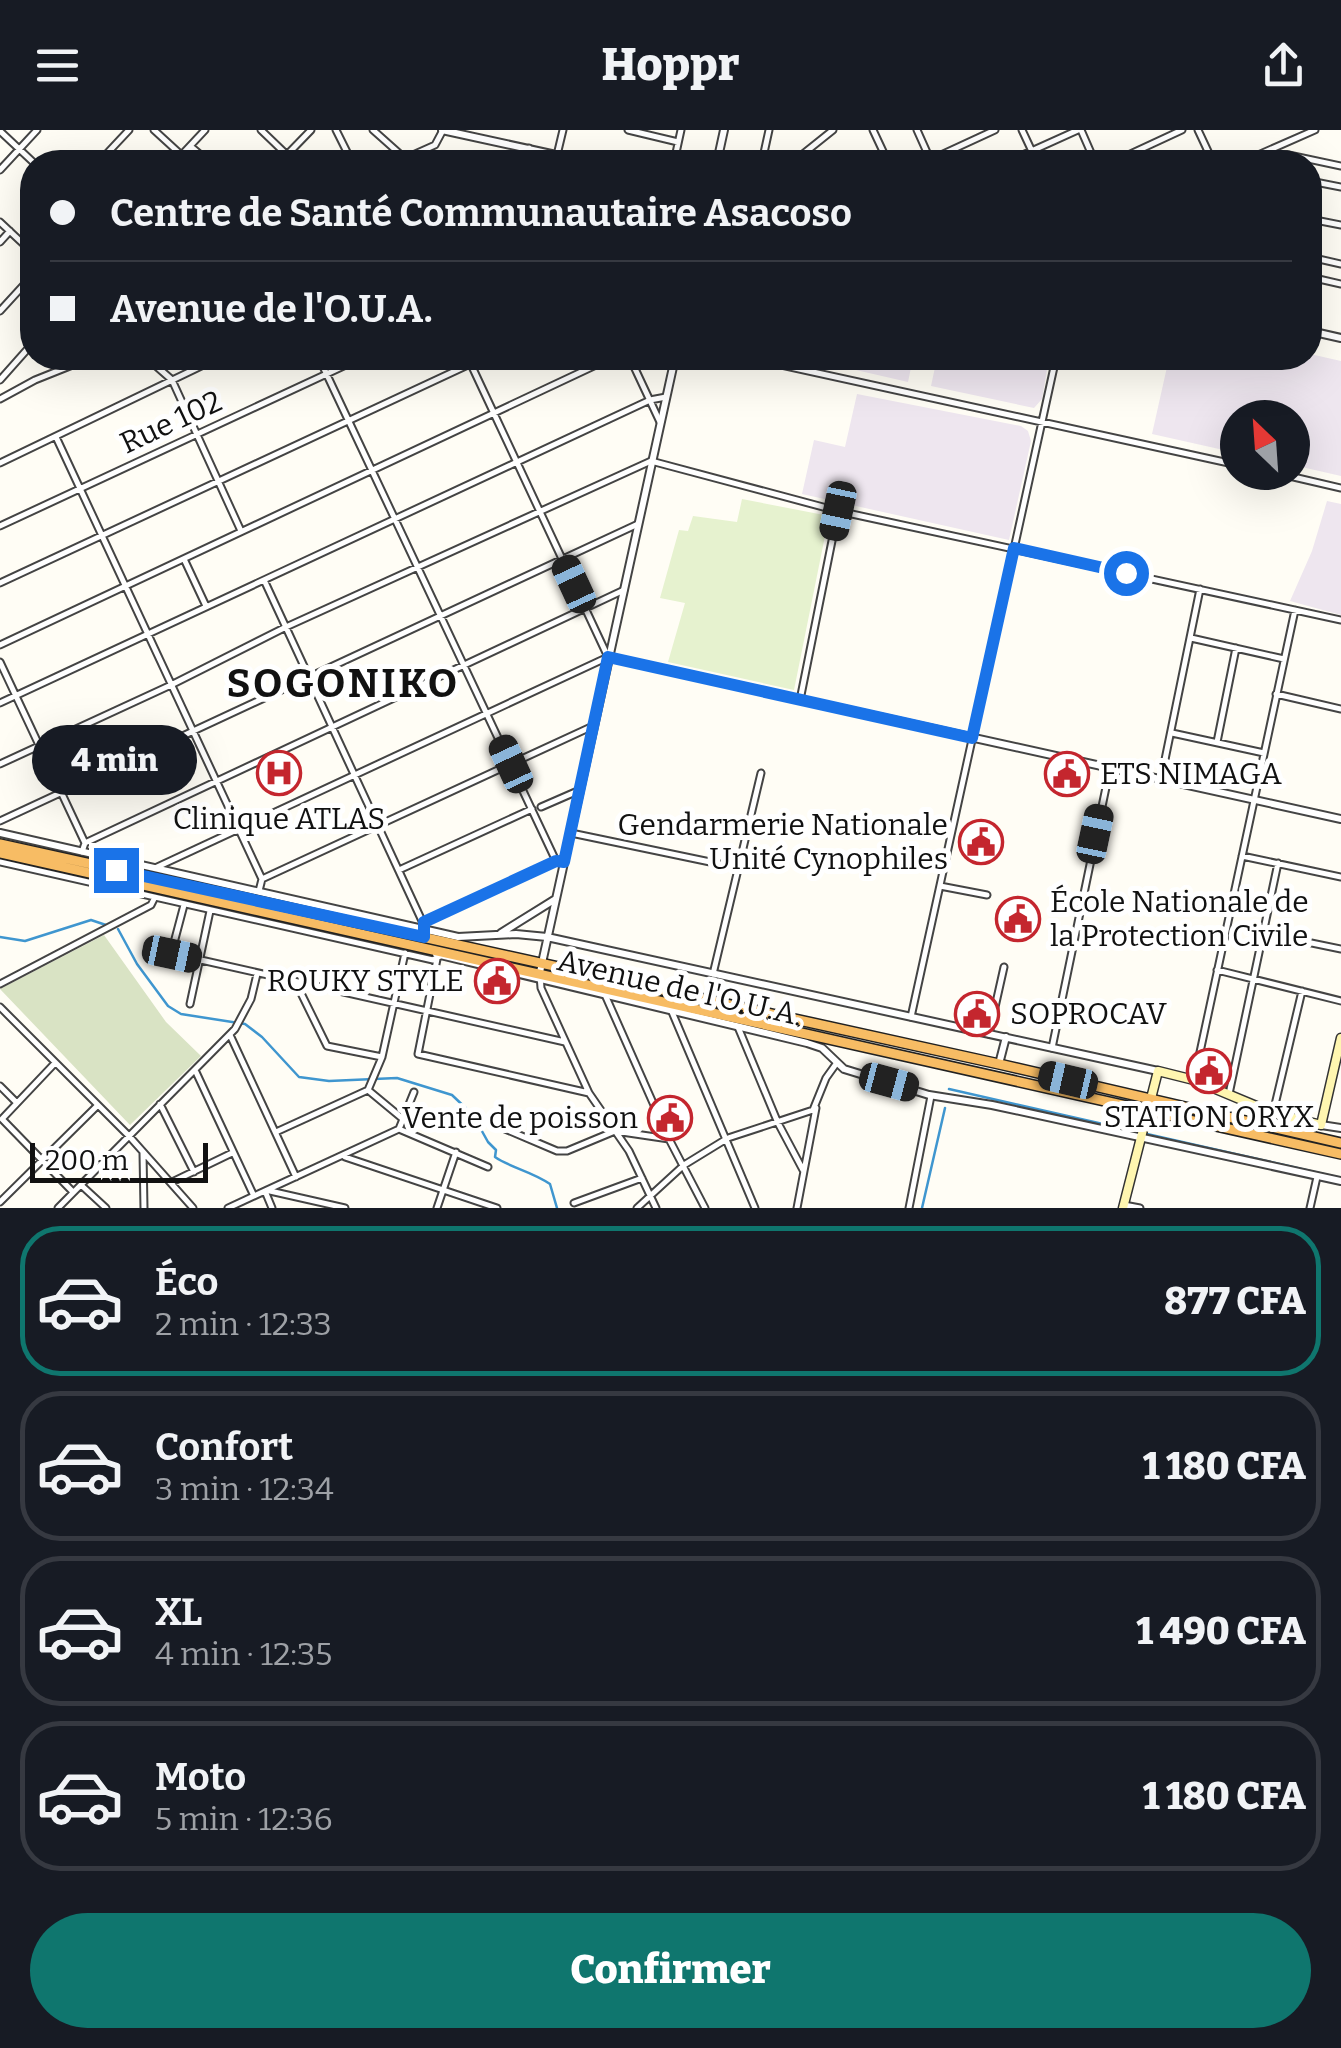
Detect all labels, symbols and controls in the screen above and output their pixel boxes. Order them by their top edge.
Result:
icon: menu [30,38,85,93]
text: Hoppr [601,38,740,92]
icon: share [1256,38,1311,93]
text: Centre de Santé Communautaire Asacoso [110,190,852,236]
text: Avenue de l'O.U.A. [110,286,432,332]
street label: Rue 102 [114,383,228,461]
north arrow [1220,400,1310,490]
map controls [1220,400,1310,490]
car [817,479,859,543]
car [548,550,600,618]
route start [1104,551,1149,596]
district label: SOGONIKO [227,660,459,708]
callout: 4 min [34,725,198,795]
car [485,730,537,798]
text: 4 min [71,741,158,779]
hospital icon: Clinique ATLAS [256,750,302,796]
public building icon: ETS NIMAGA [1044,751,1090,797]
place label: ETS NIMAGA [1100,756,1283,792]
place label: Clinique ATLAS [173,801,385,837]
car [1074,802,1116,866]
place label: Gendarmerie Nationale Unité Cynophiles [617,807,948,877]
public building icon: Gendarmerie Nationale Unité Cynophiles [958,819,1004,865]
route end [94,848,139,893]
place label: École Nationale de la Protection Civile [1050,884,1309,954]
public building icon: École Nationale de la Protection Civile [995,896,1041,942]
car [140,933,204,975]
street label: Avenue de l'O.U.A. [554,942,806,1034]
public building icon: ROUKY STYLE [474,958,520,1004]
place label: ROUKY STYLE [267,963,464,999]
public building icon: SOPROCAV [954,991,1000,1037]
place label: SOPROCAV [1010,996,1167,1032]
public building icon: STATION ORYX [1186,1048,1232,1094]
car [1035,1059,1101,1101]
car [856,1060,922,1104]
public building icon: Vente de poisson [647,1095,693,1141]
place label: STATION ORYX [1104,1099,1314,1135]
place label: Vente de poisson [402,1100,638,1136]
scale bar [30,1138,208,1182]
text: 200 m [45,1144,128,1177]
icon: car [35,1256,125,1346]
text: Éco [155,1259,218,1305]
text: 877 CFA [1164,1278,1306,1324]
text: 2 min · 12:33 [155,1305,332,1343]
icon: car [35,1421,125,1511]
text: Confort [155,1424,293,1470]
text: 1 180 CFA [1143,1443,1306,1489]
text: 3 min · 12:34 [155,1470,334,1508]
icon: car [35,1586,125,1676]
text: XL [155,1589,202,1635]
text: 1 490 CFA [1136,1608,1306,1654]
text: 4 min · 12:35 [155,1635,332,1673]
icon: car [35,1751,125,1841]
text: Moto [155,1754,246,1800]
text: 1 180 CFA [1143,1773,1306,1819]
text: 5 min · 12:36 [155,1800,333,1838]
button: Confirmer [30,1913,1311,2028]

